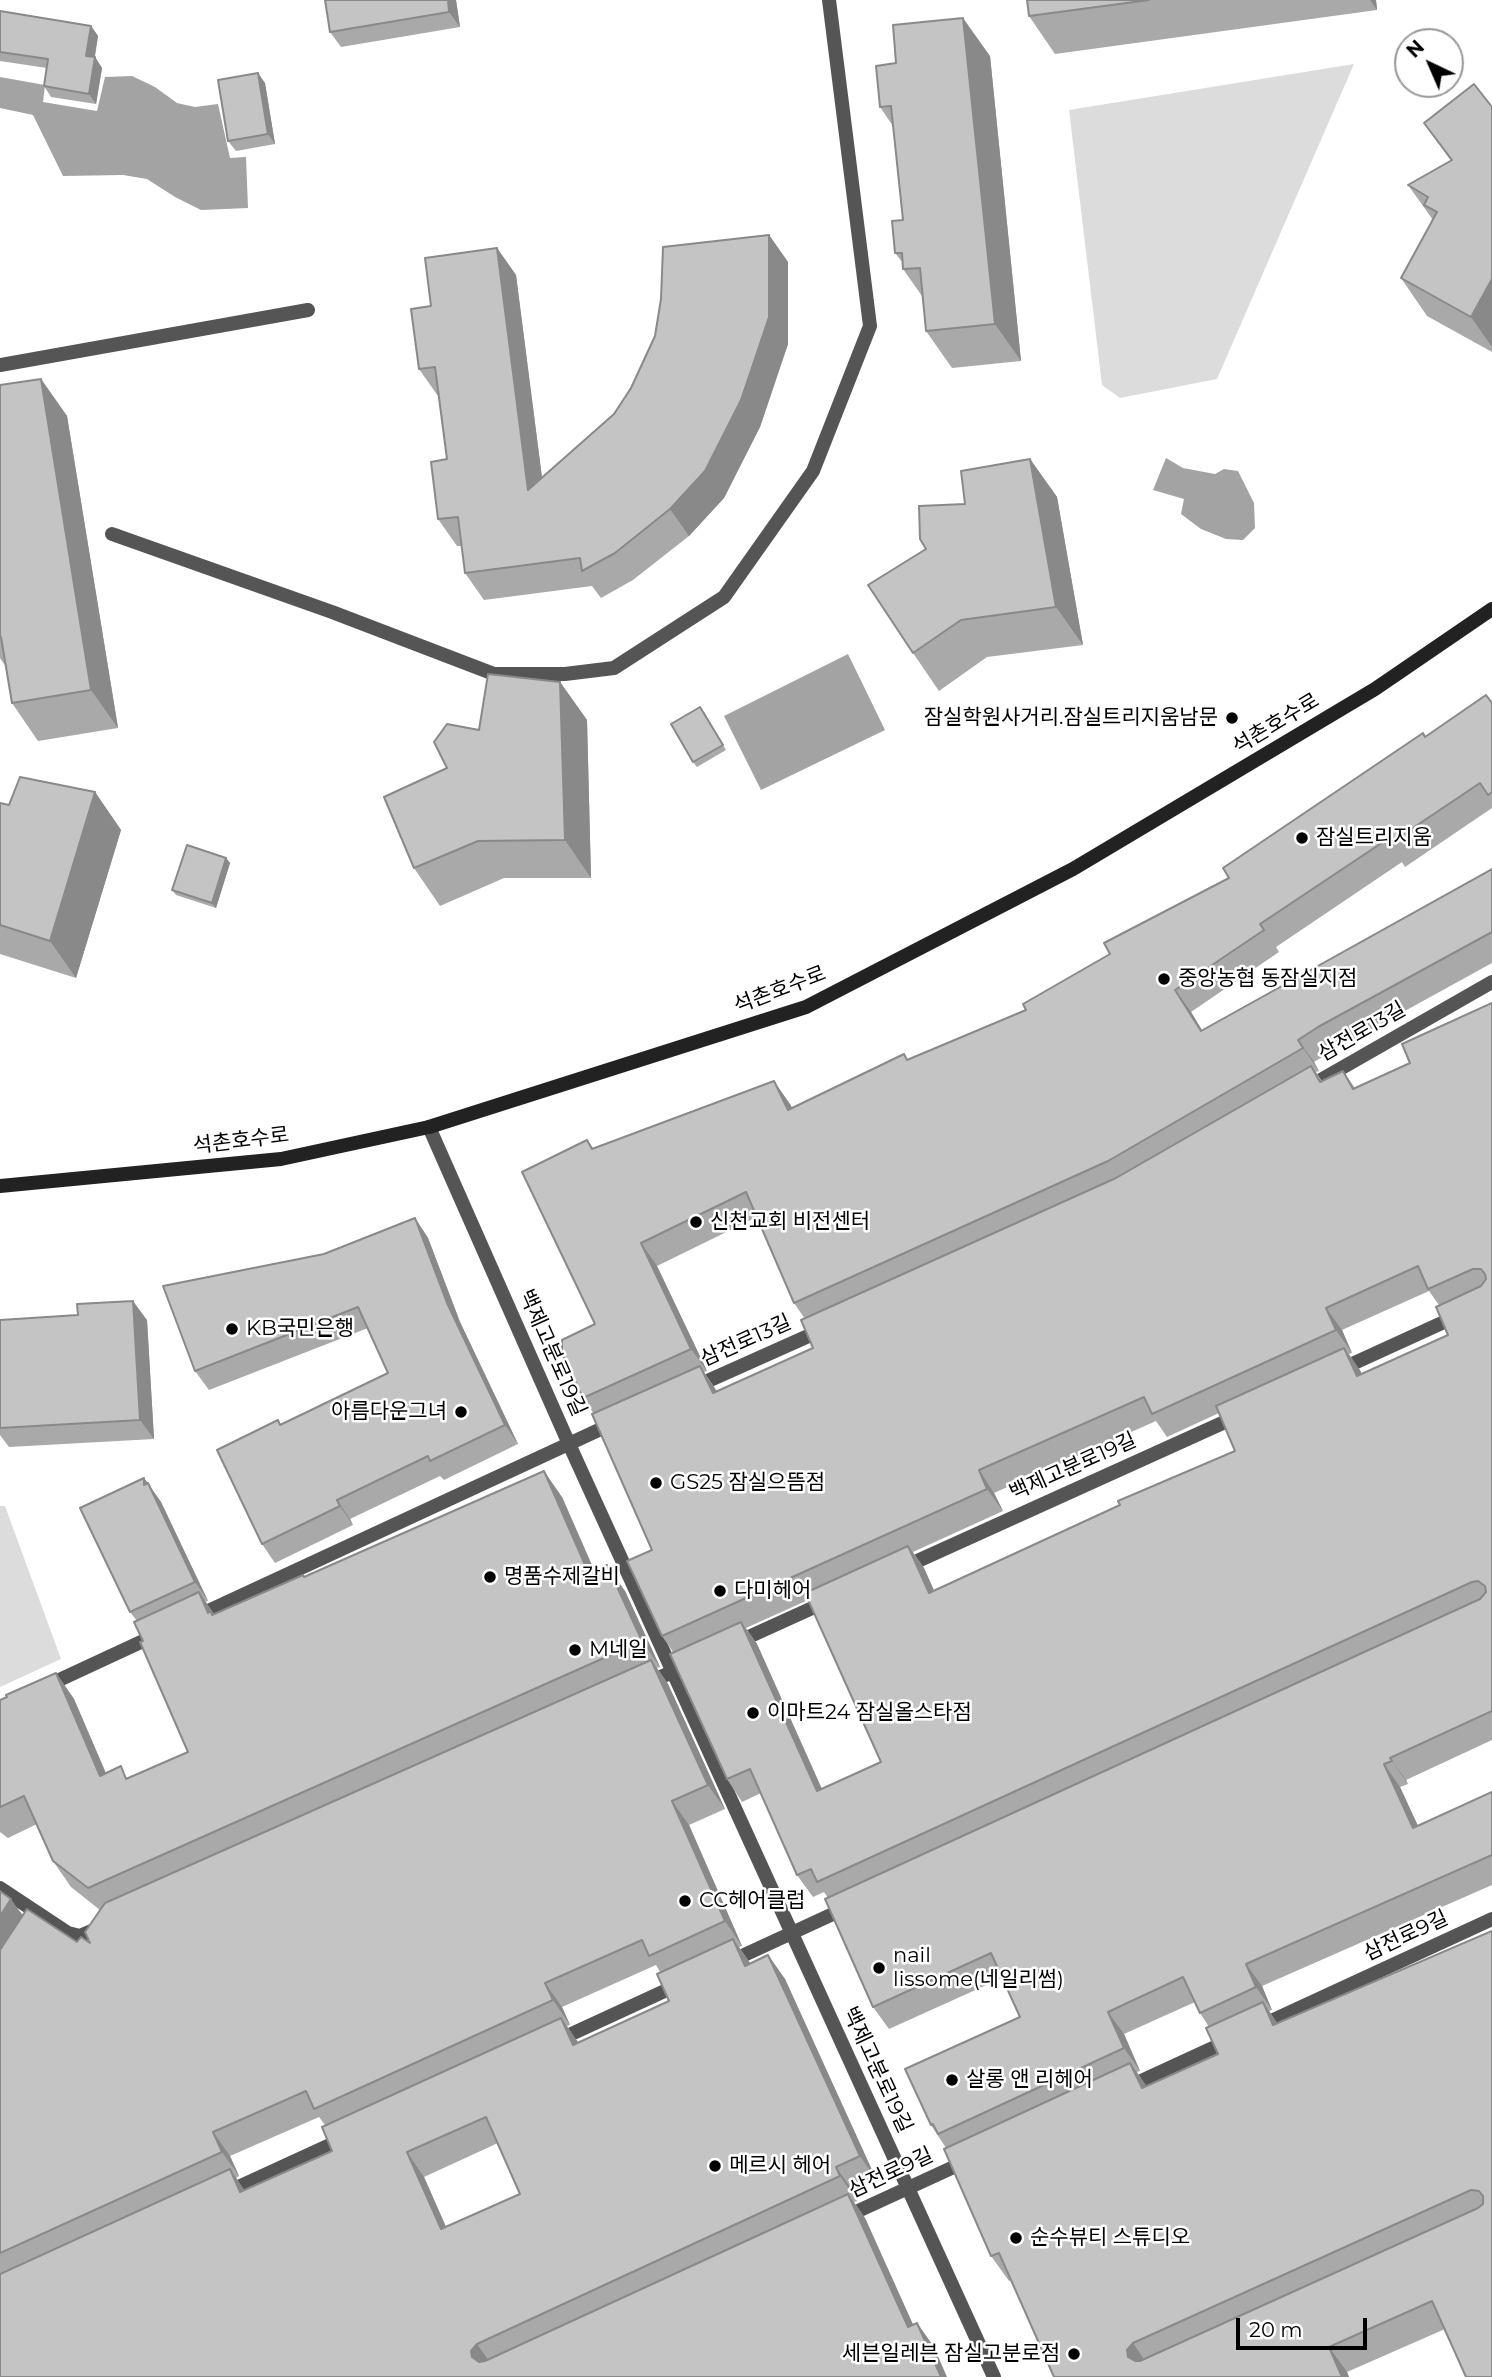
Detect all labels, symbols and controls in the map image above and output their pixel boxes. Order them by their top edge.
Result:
north arrow [1394,28,1464,98]
text: N [1402,35,1429,63]
street label: 석촌호수로 [1228,688,1324,760]
place label: 잠실학원사거리.잠실트리지움남문 [924,705,1218,731]
marker: 잠실학원사거리.잠실트리지움남문 [1224,710,1240,726]
place label: 잠실트리지움 [1316,825,1432,851]
marker: 잠실트리지움 [1294,830,1310,846]
street label: 석촌호수로 [730,961,830,1019]
place label: 중앙농협 동잠실지점 [1178,966,1357,992]
marker: 중앙농협 동잠실지점 [1156,971,1172,987]
street label: 삼전로13길 [1314,997,1410,1067]
street label: 석촌호수로 [192,1123,290,1159]
place label: 신천교회 비전센터 [710,1209,870,1235]
marker: 신천교회 비전센터 [688,1214,704,1230]
street label: 백제고분로19길 [513,1286,591,1420]
street label: 삼전로13길 [697,1310,795,1372]
place label: KB국민은행 [246,1316,354,1342]
marker: KB국민은행 [224,1321,240,1337]
place label: 아름다운그녀 [331,1399,447,1425]
marker: 아름다운그녀 [453,1404,469,1420]
street label: 백제고분로19길 [1006,1428,1140,1506]
place label: GS25 잠실으뜸점 [670,1470,825,1496]
marker: GS25 잠실으뜸점 [648,1475,664,1491]
place label: 명품수제갈비 [504,1564,620,1590]
marker: 명품수제갈비 [482,1569,498,1585]
place label: 다미헤어 [734,1578,811,1604]
marker: 다미헤어 [712,1583,728,1599]
place label: M네일 [589,1637,648,1663]
marker: M네일 [567,1642,583,1658]
place label: 이마트24 잠실올스타점 [767,1700,972,1726]
marker: 이마트24 잠실올스타점 [745,1705,761,1721]
place label: CC헤어클럽 [699,1888,805,1914]
marker: CC헤어클럽 [677,1893,693,1909]
street label: 삼전로9길 [1360,1906,1452,1966]
place label: nail lissome(네일리썸) [893,1943,1064,1993]
marker: nail lissome(네일리썸) [871,1960,887,1976]
street label: 백제고분로19길 [837,2003,917,2137]
place label: 살롱 앤 리헤어 [966,2067,1093,2093]
marker: 살롱 앤 리헤어 [944,2072,960,2088]
street label: 삼전로9길 [845,2143,937,2203]
place label: 메르시 헤어 [729,2153,831,2179]
marker: 메르시 헤어 [707,2158,723,2174]
place label: 순수뷰티 스튜디오 [1030,2225,1190,2251]
marker: 순수뷰티 스튜디오 [1008,2230,1024,2246]
scale bar [1240,2304,1371,2348]
text: 20 m [1249,2317,1303,2342]
place label: 세븐일레븐 잠실고분로점 [842,2341,1060,2367]
marker: 세븐일레븐 잠실고분로점 [1066,2346,1082,2362]

